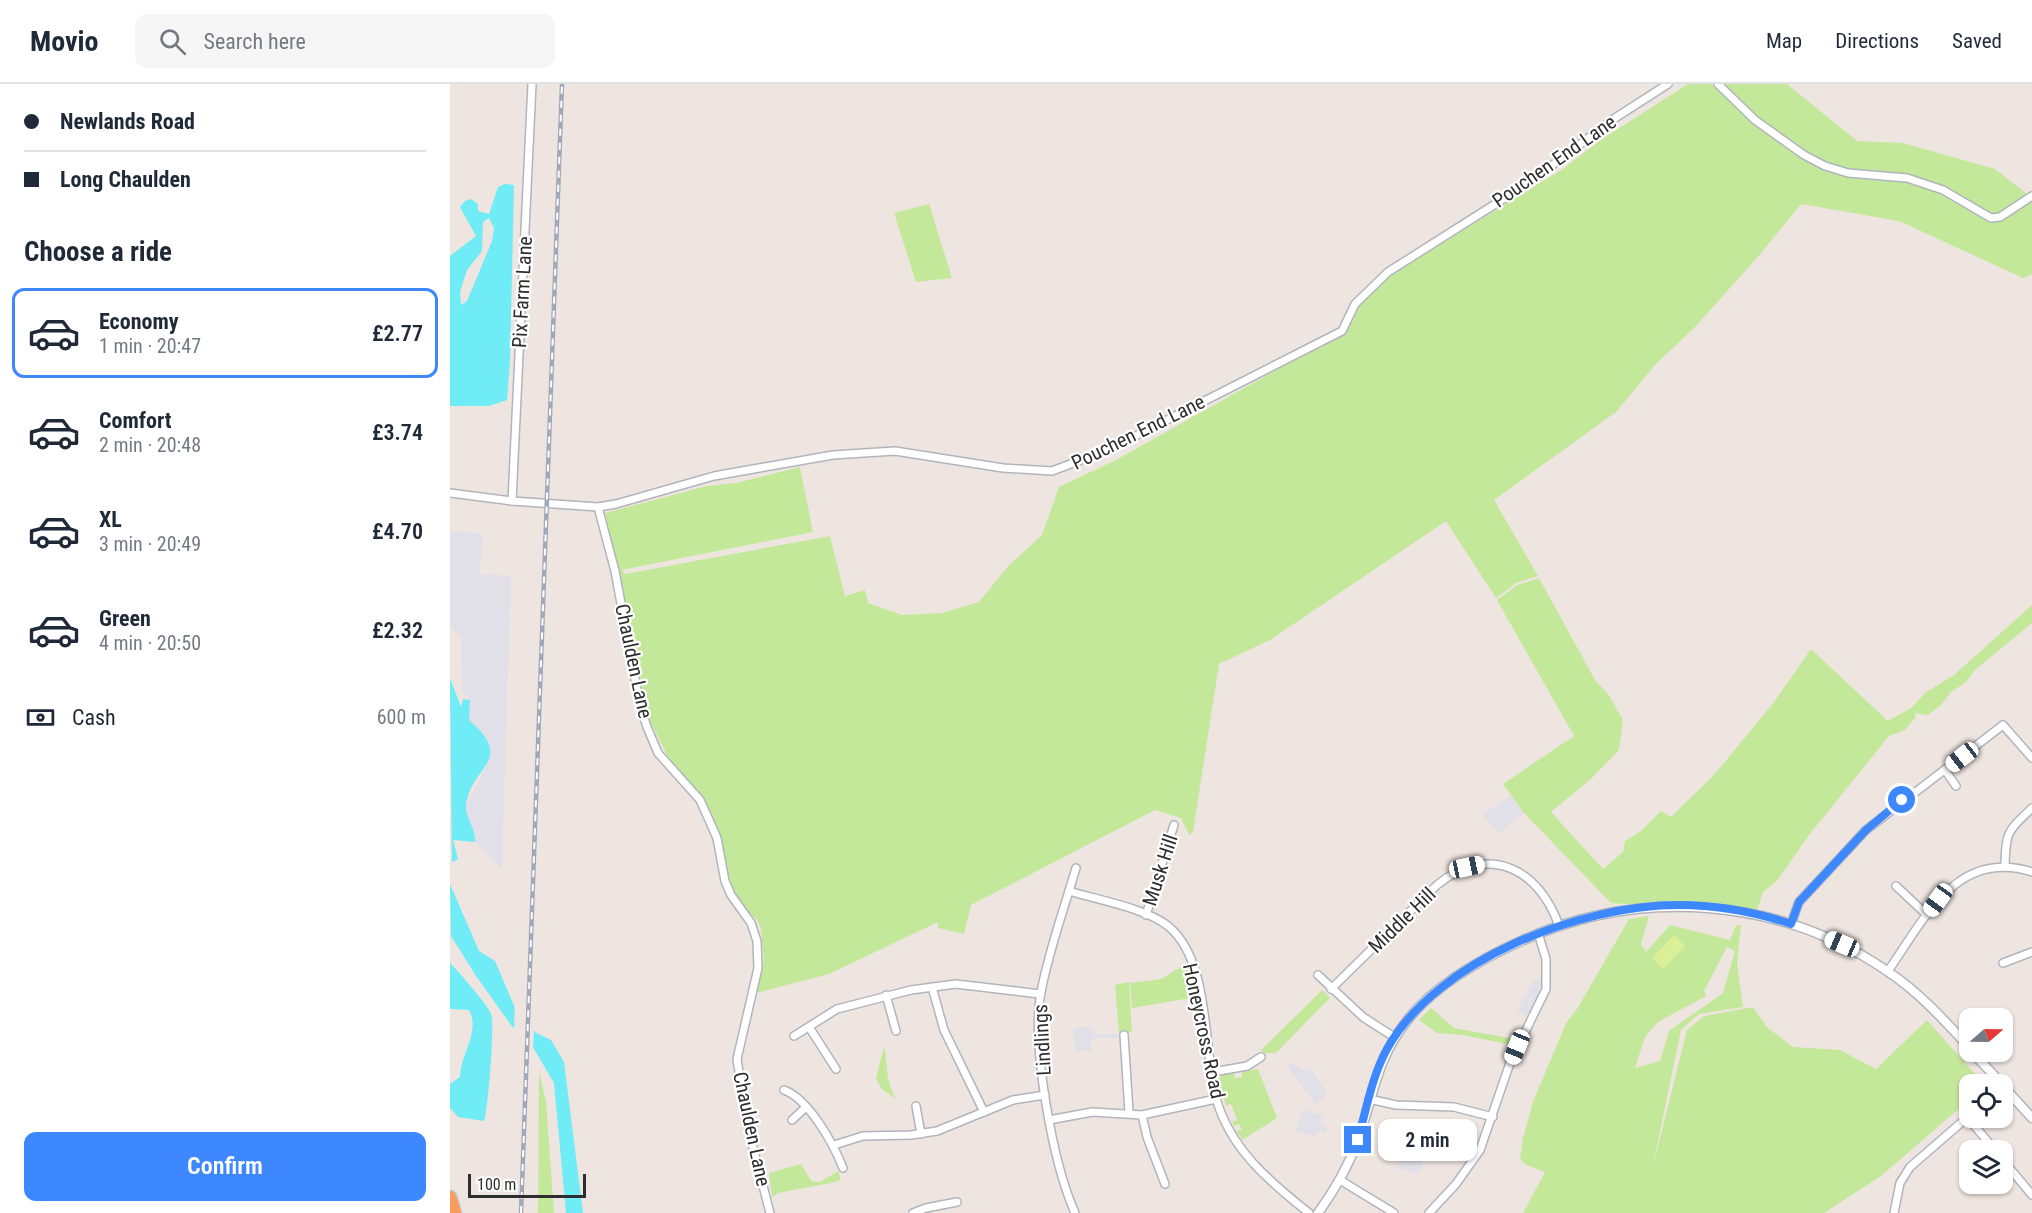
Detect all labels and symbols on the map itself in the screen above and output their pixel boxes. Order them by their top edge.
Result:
street label: Pouchen End Lane [1488,109,1620,213]
street label: Pix Farm Lane [507,236,537,348]
street label: Pouchen End Lane [1067,389,1209,475]
street label: Chaulden Lane [610,601,658,721]
car [1942,739,1982,775]
route start [1888,786,1915,813]
street label: Musk Hill [1137,831,1183,909]
car [1448,854,1486,880]
car [1920,880,1956,920]
street label: Middle Hill [1363,882,1441,958]
car [1822,929,1862,959]
street label: Honeycross Road [1178,961,1230,1101]
street label: Lindlings [1028,1004,1056,1076]
north arrow [1959,1008,2013,1062]
car [1502,1027,1532,1067]
street label: Chaulden Lane [728,1069,776,1189]
callout: 2 min [1379,1119,1478,1161]
route end [1344,1126,1371,1153]
scale bar [468,1171,586,1198]

